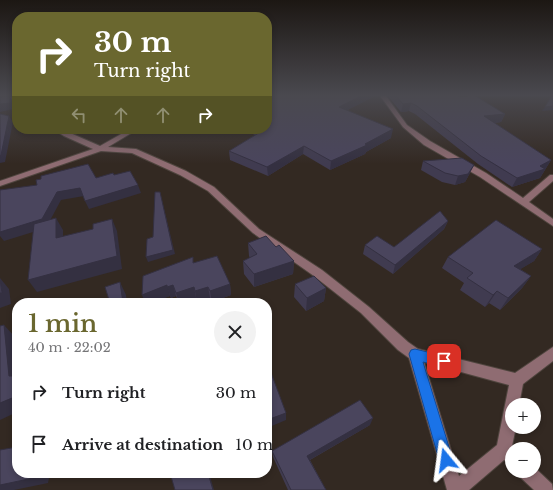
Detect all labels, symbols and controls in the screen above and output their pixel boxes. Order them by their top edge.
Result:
text: 30 m [94,25,171,60]
icon: right [28,28,80,80]
text: Turn right [94,60,190,82]
icon: left [68,104,90,126]
icon: ahead [110,104,132,126]
icon: ahead [152,104,174,126]
icon: right [194,104,216,126]
text: 1 min [28,309,97,338]
button: close [214,311,256,353]
text: 40 m · 22:02 [28,339,111,356]
pin [427,344,461,378]
icon: arrive [433,350,455,372]
icon: right [28,381,50,403]
text: Turn right [62,383,145,402]
text: 30 m [216,383,256,402]
map controls [505,398,541,478]
button: + [505,398,541,434]
icon: arrive [28,433,50,455]
text: Arrive at destination [62,435,223,454]
text: 10 m [235,435,273,454]
position arrow [425,439,467,481]
button: − [505,442,541,478]

